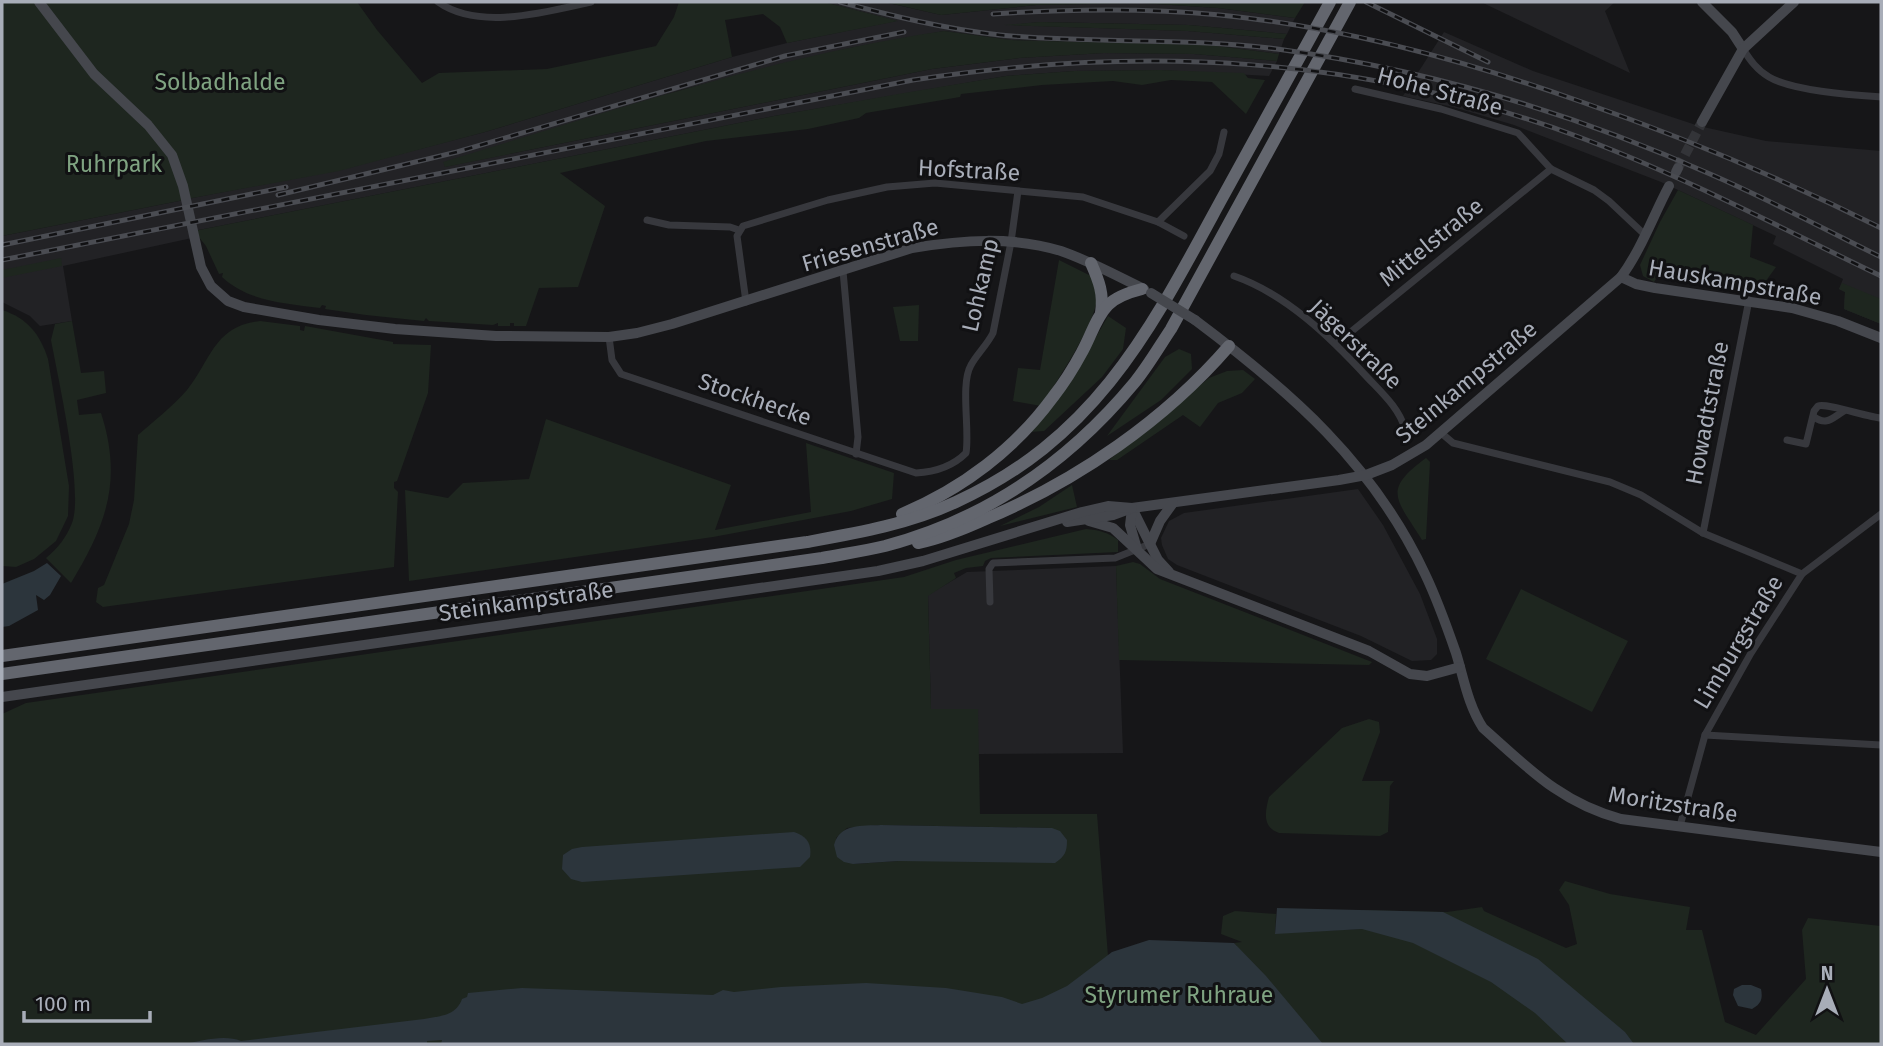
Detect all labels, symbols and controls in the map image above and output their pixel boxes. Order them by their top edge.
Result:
street label: Hohe Straße [1374,61,1506,121]
park label: Solbadhalde [154,68,286,96]
park label: Ruhrpark [66,150,162,178]
street label: Hofstraße [917,153,1021,187]
street label: Mittelstraße [1373,192,1489,292]
street label: Friesenstraße [798,212,942,278]
street label: Lohkamp [956,236,1004,334]
street label: Hauskampstraße [1646,253,1824,311]
street label: Jägerstraße [1304,293,1408,395]
street label: Steinkampstraße [1390,315,1542,449]
street label: Howadtstraße [1679,339,1735,487]
street label: Stockhecke [695,367,815,431]
street label: Limburgstraße [1687,570,1789,714]
street label: Steinkampstraße [437,575,615,627]
street label: Moritzstraße [1606,780,1740,828]
north arrow [1792,955,1862,1025]
text: N [1821,962,1833,985]
scale bar [24,979,150,1023]
park label: Styrumer Ruhraue [1085,981,1273,1009]
text: 100 m [35,991,91,1017]

